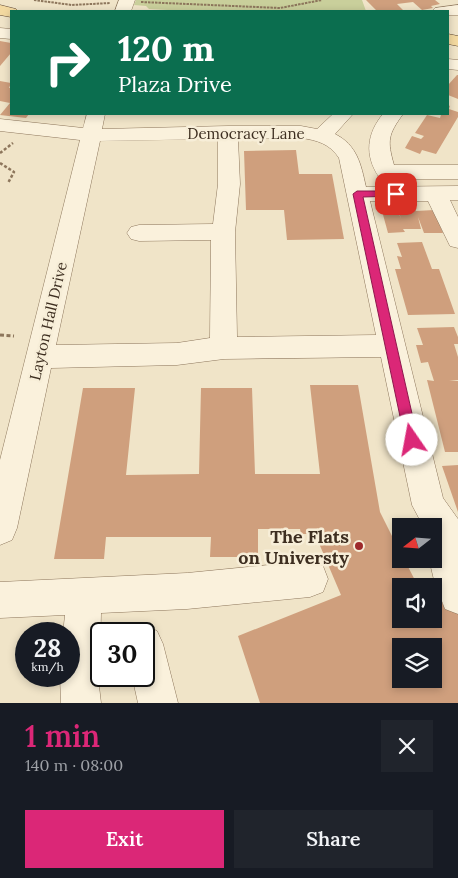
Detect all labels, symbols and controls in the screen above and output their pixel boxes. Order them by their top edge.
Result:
text: 120 m [118,26,215,71]
icon: right [35,30,100,95]
text: Plaza Drive [118,70,232,98]
street label: Democracy Lane [187,124,305,143]
pin [375,173,417,215]
icon: arrive [382,180,410,208]
street label: Layton Hall Drive [25,260,71,382]
position arrow [385,413,437,465]
north arrow [392,518,442,568]
map controls [392,518,442,688]
place label: The Flats on Universty [238,525,349,569]
marker: The Flats on Universty [353,540,365,552]
button: sound [392,578,442,628]
speed limit sign: 30 [90,622,155,687]
text: 28 [34,632,61,664]
button: layers [392,638,442,688]
text: km/h [31,659,64,674]
text: 1 min [25,717,100,755]
button: close [381,720,433,772]
text: 140 m · 08:00 [25,755,123,775]
button: Exit [25,810,224,868]
button: Share [234,810,433,868]

